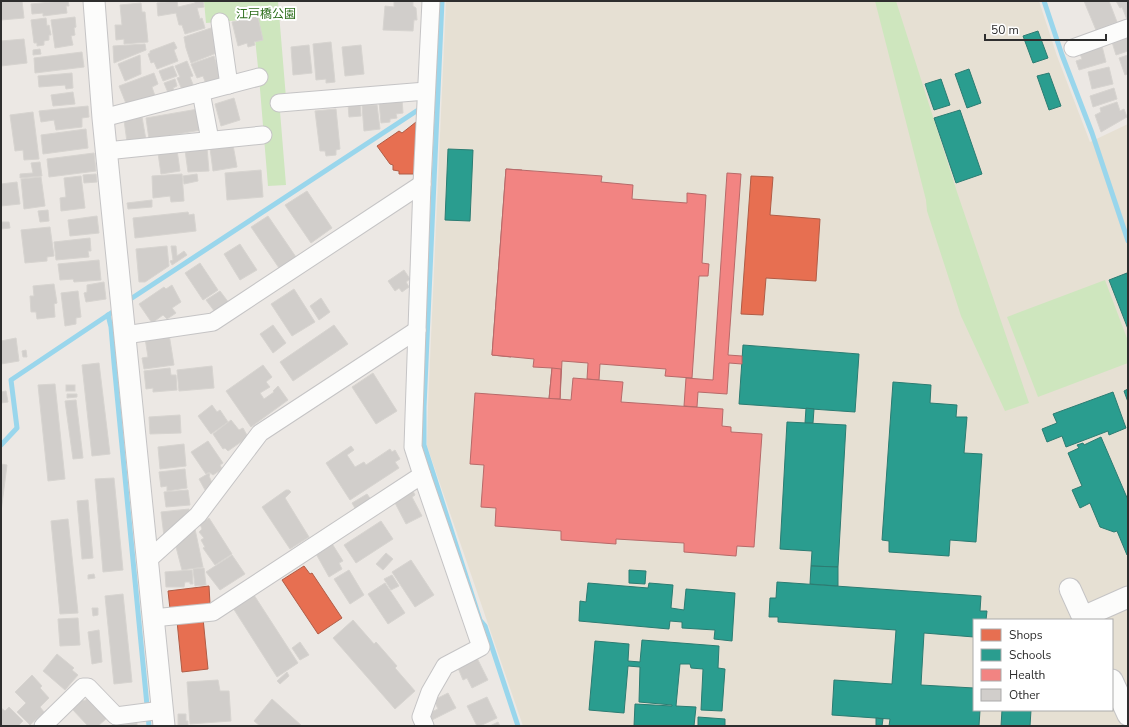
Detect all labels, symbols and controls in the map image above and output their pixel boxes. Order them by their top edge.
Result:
park label: 江戸橋公園 [236,6,296,22]
scale bar [985,16,1106,42]
text: 50 m [991,22,1019,38]
legend [973,619,1113,711]
text: Shops [1009,627,1043,643]
text: Schools [1009,647,1052,663]
text: Health [1009,667,1045,683]
text: Other [1009,687,1041,703]

